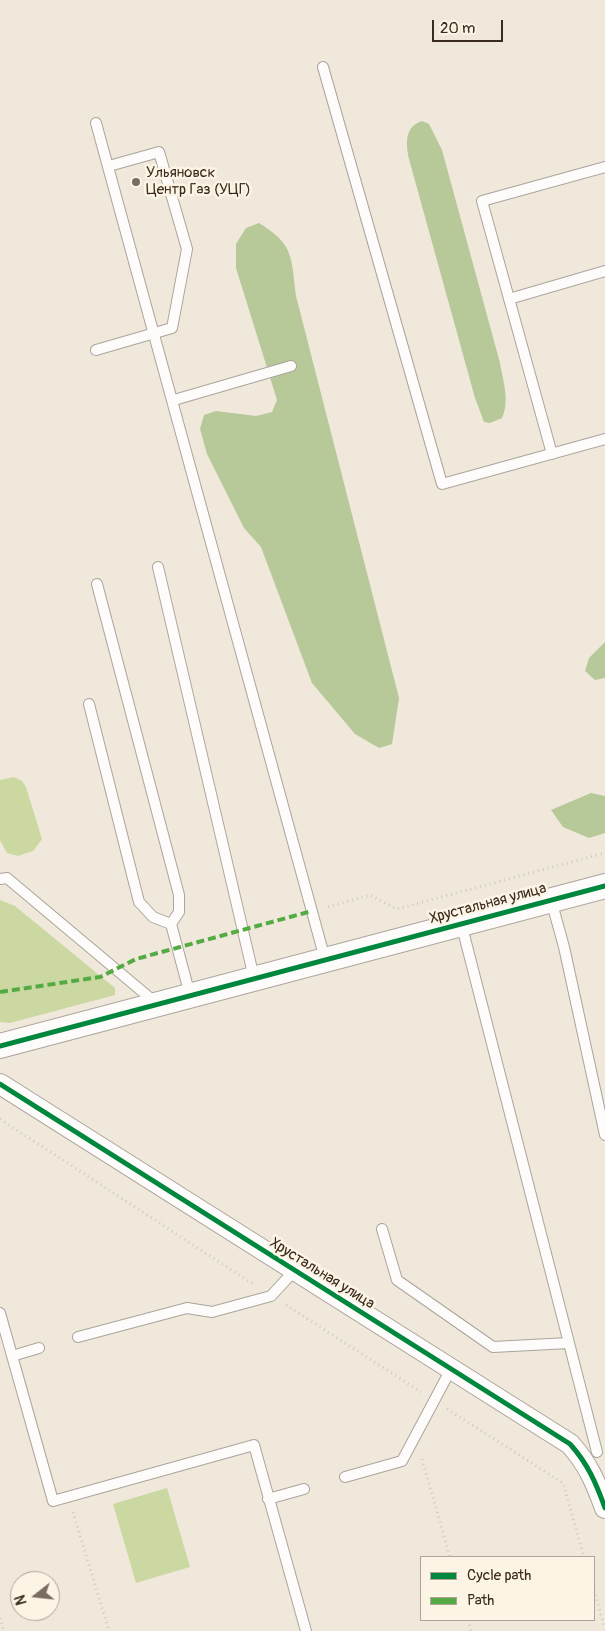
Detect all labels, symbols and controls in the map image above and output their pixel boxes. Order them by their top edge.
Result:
scale bar [435,10,506,42]
text: 20 m [440,19,475,38]
place label: Ульяновск Центр Газ (УЦГ) [146,164,251,199]
marker: Ульяновск Центр Газ (УЦГ) [130,176,142,188]
street label: Хрустальная улица [428,880,548,928]
street label: Хрустальная улица [266,1235,378,1313]
legend [420,1556,595,1621]
text: Cycle path [467,1566,531,1585]
north arrow [10,1571,60,1621]
text: Path [467,1591,494,1610]
text: N [12,1593,31,1607]

